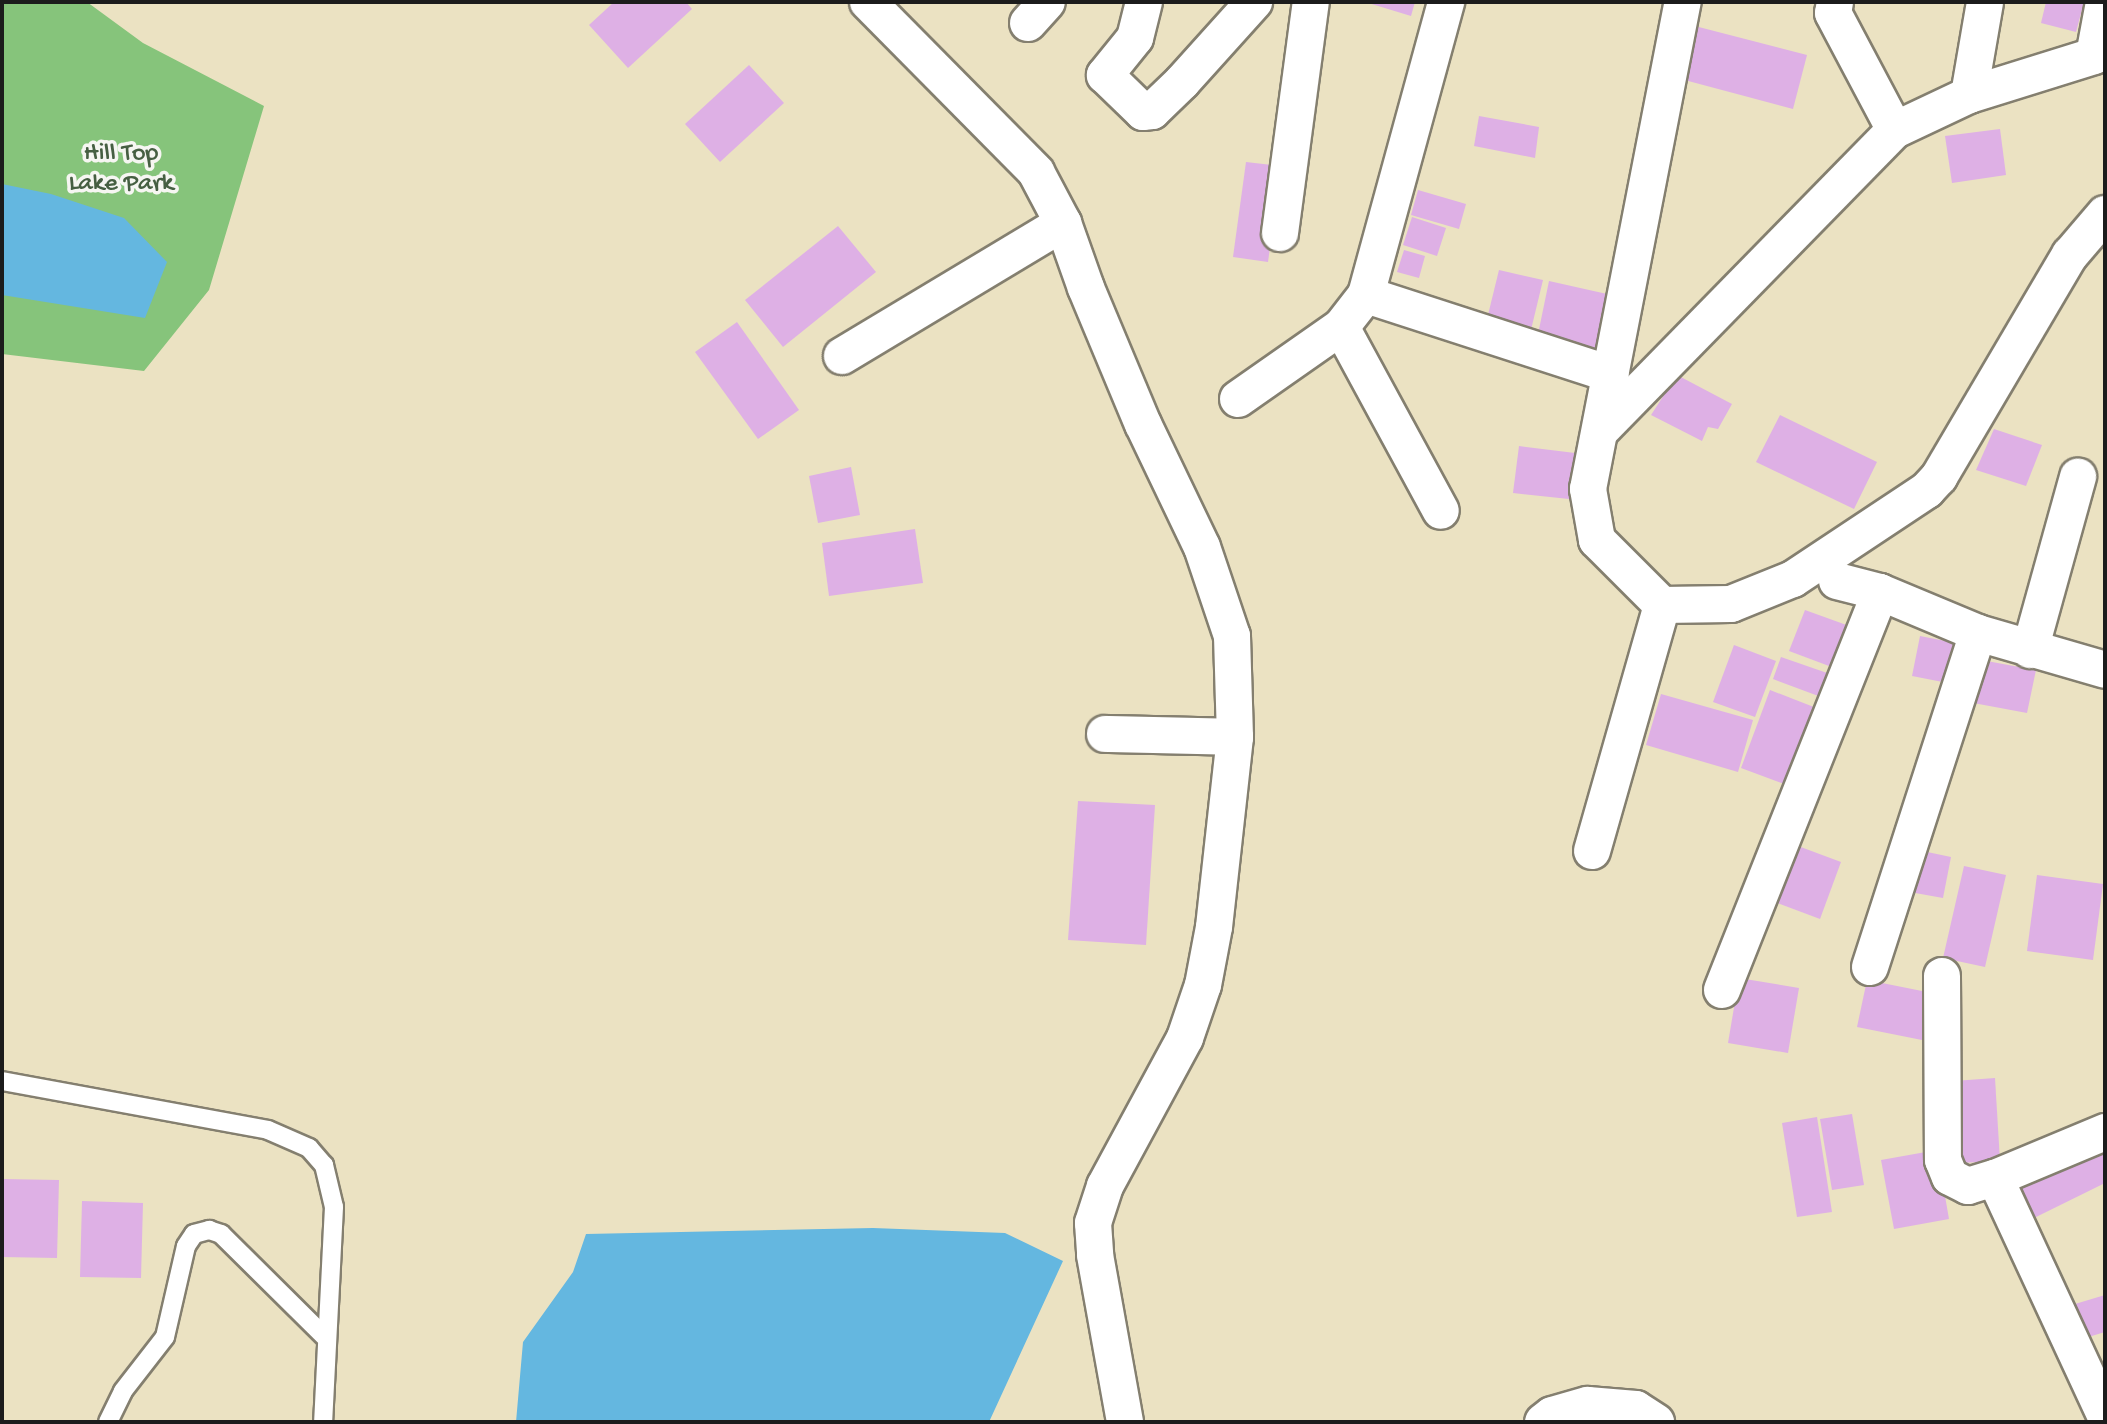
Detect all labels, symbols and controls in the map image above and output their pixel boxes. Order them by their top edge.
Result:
park label: Hill Top Lake Park [69,139,173,200]

